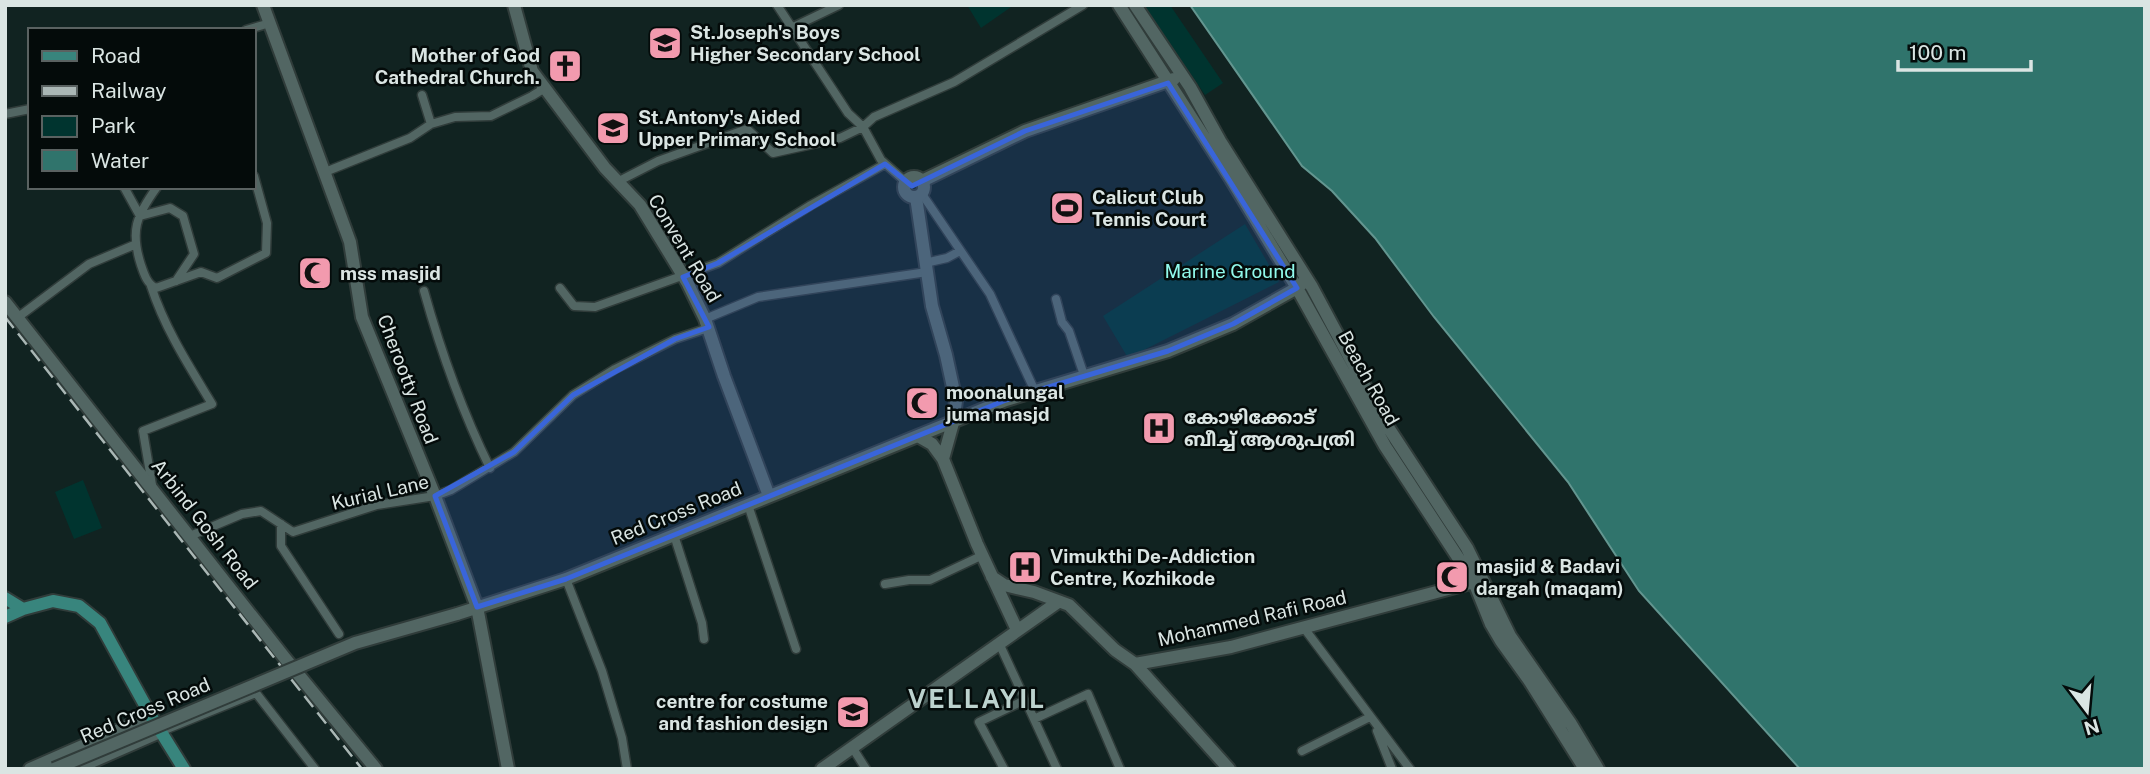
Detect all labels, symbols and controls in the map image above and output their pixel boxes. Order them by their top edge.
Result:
place label: St.Joseph's Boys Higher Secondary School [690,21,920,65]
school or university icon: St.Joseph's Boys Higher Secondary School [646,24,684,62]
legend [28,28,256,189]
scale bar [1898,28,2031,72]
text: 100 m [1909,40,1966,65]
text: Road [91,43,141,68]
place label: Mother of God Cathedral Church. [375,44,540,88]
church icon: Mother of God Cathedral Church. [546,47,584,85]
text: Railway [91,78,167,103]
place label: St.Antony's Aided Upper Primary School [638,106,837,150]
school or university icon: St.Antony's Aided Upper Primary School [594,109,632,147]
text: Park [91,113,136,138]
text: Water [91,148,149,173]
place label: Calicut Club Tennis Court [1092,186,1207,230]
sports icon: Calicut Club Tennis Court [1048,189,1086,227]
street label: Convent Road [644,190,726,306]
mosque icon: mss masjid [296,254,334,292]
park label: Marine Ground [1164,260,1296,282]
place label: mss masjid [340,262,441,284]
street label: Cherootty Road [373,311,443,447]
street label: Beach Road [1334,327,1404,429]
place label: moonalungal juma masjd [945,381,1064,425]
mosque icon: moonalungal juma masjd [903,384,941,422]
place label: കോഴിക്കോട് ബീച്ച് ആശുപത്രി [1184,406,1355,451]
hospital icon: കോഴിക്കോട് ബീച്ച് ആശുപത്രി [1140,409,1178,447]
street label: Arbind Gosh Road [147,455,263,593]
street label: Kurial Lane [329,470,431,514]
street label: Red Cross Road [607,477,745,549]
place label: Vimukthi De-Addiction Centre, Kozhikode [1050,545,1255,589]
hospital icon: Vimukthi De-Addiction Centre, Kozhikode [1006,548,1044,586]
place label: masjid & Badavi dargah (maqam) [1476,555,1624,599]
mosque icon: masjid & Badavi dargah (maqam) [1433,558,1471,596]
street label: Mohammed Rafi Road [1155,586,1349,650]
street label: Red Cross Road [77,673,213,747]
north arrow [2052,676,2122,746]
district label: VELLAYIL [908,683,1046,714]
place label: centre for costume and fashion design [656,690,828,734]
school or university icon: centre for costume and fashion design [834,693,872,731]
text: N [2082,715,2102,740]

